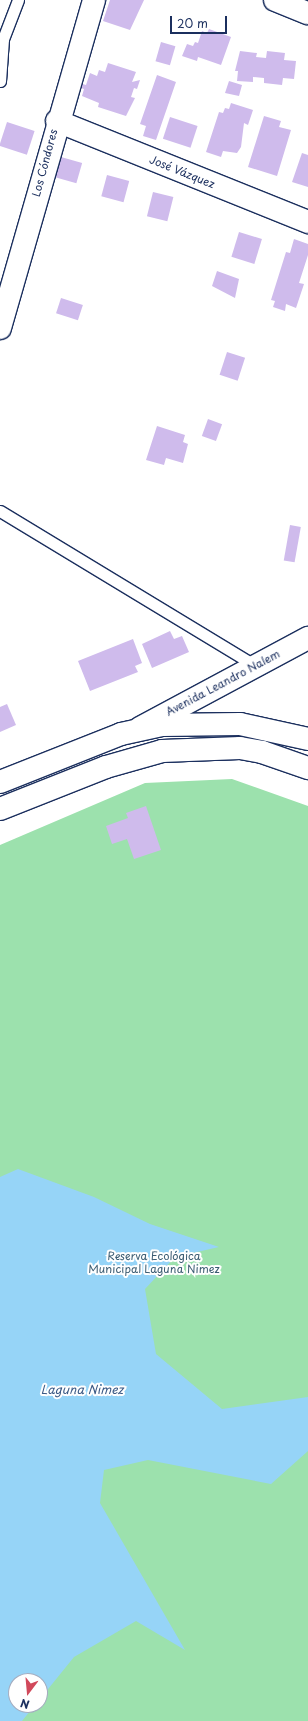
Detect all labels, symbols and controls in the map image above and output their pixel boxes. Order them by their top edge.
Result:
scale bar [172,8,229,34]
text: 20 m [177,14,208,32]
street label: Los Cóndores [30,128,60,198]
street label: José Vázquez [147,153,217,191]
street label: Avenida Leandro Nalem [164,647,282,719]
park label: Reserva Ecológica Municipal Laguna Nimez [88,1250,220,1276]
water label: Laguna Nimez [41,1383,123,1397]
north arrow [8,1673,48,1713]
text: N [18,1695,31,1713]

